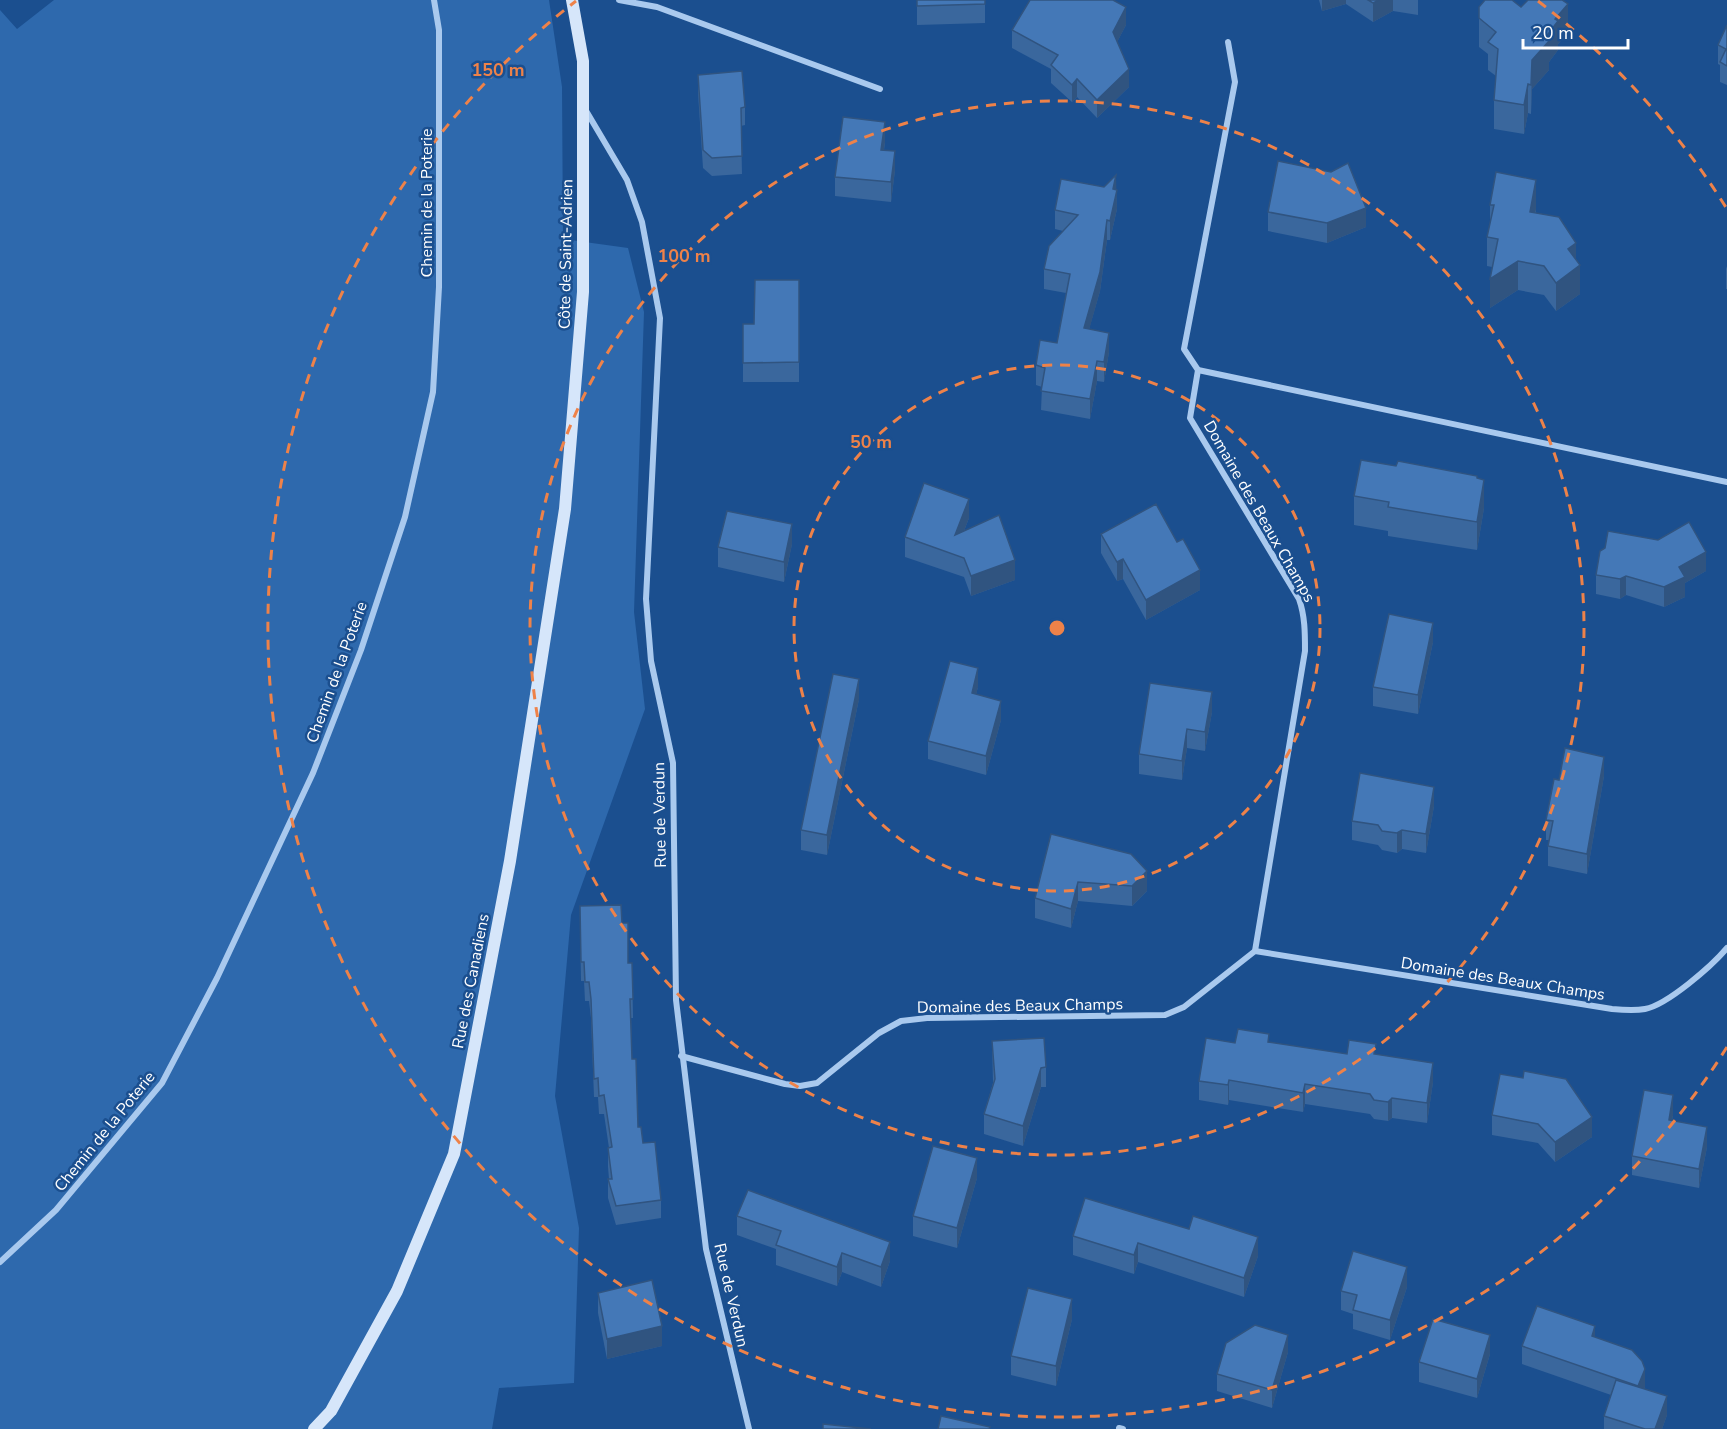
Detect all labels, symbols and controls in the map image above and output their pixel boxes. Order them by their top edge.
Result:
scale bar [1523,12,1628,50]
text: 20 m [1532,21,1574,45]
text: 150 m [471,58,525,82]
street label: Chemin de la Poterie [416,129,438,277]
street label: Côte de Saint-Adrien [554,179,578,329]
text: 100 m [657,244,711,268]
street label: Domaine des Beaux Champs [1198,417,1320,606]
text: 50 m [850,430,892,454]
street label: Chemin de la Poterie [301,599,373,746]
centre of rings [1047,618,1067,638]
street label: Rue de Verdun [648,762,672,868]
street label: Rue des Canadiens [447,912,495,1050]
street label: Domaine des Beaux Champs [1399,952,1606,1006]
street label: Domaine des Beaux Champs [917,993,1123,1019]
street label: Chemin de la Poterie [49,1067,160,1196]
street label: Rue de Verdun [708,1241,754,1349]

